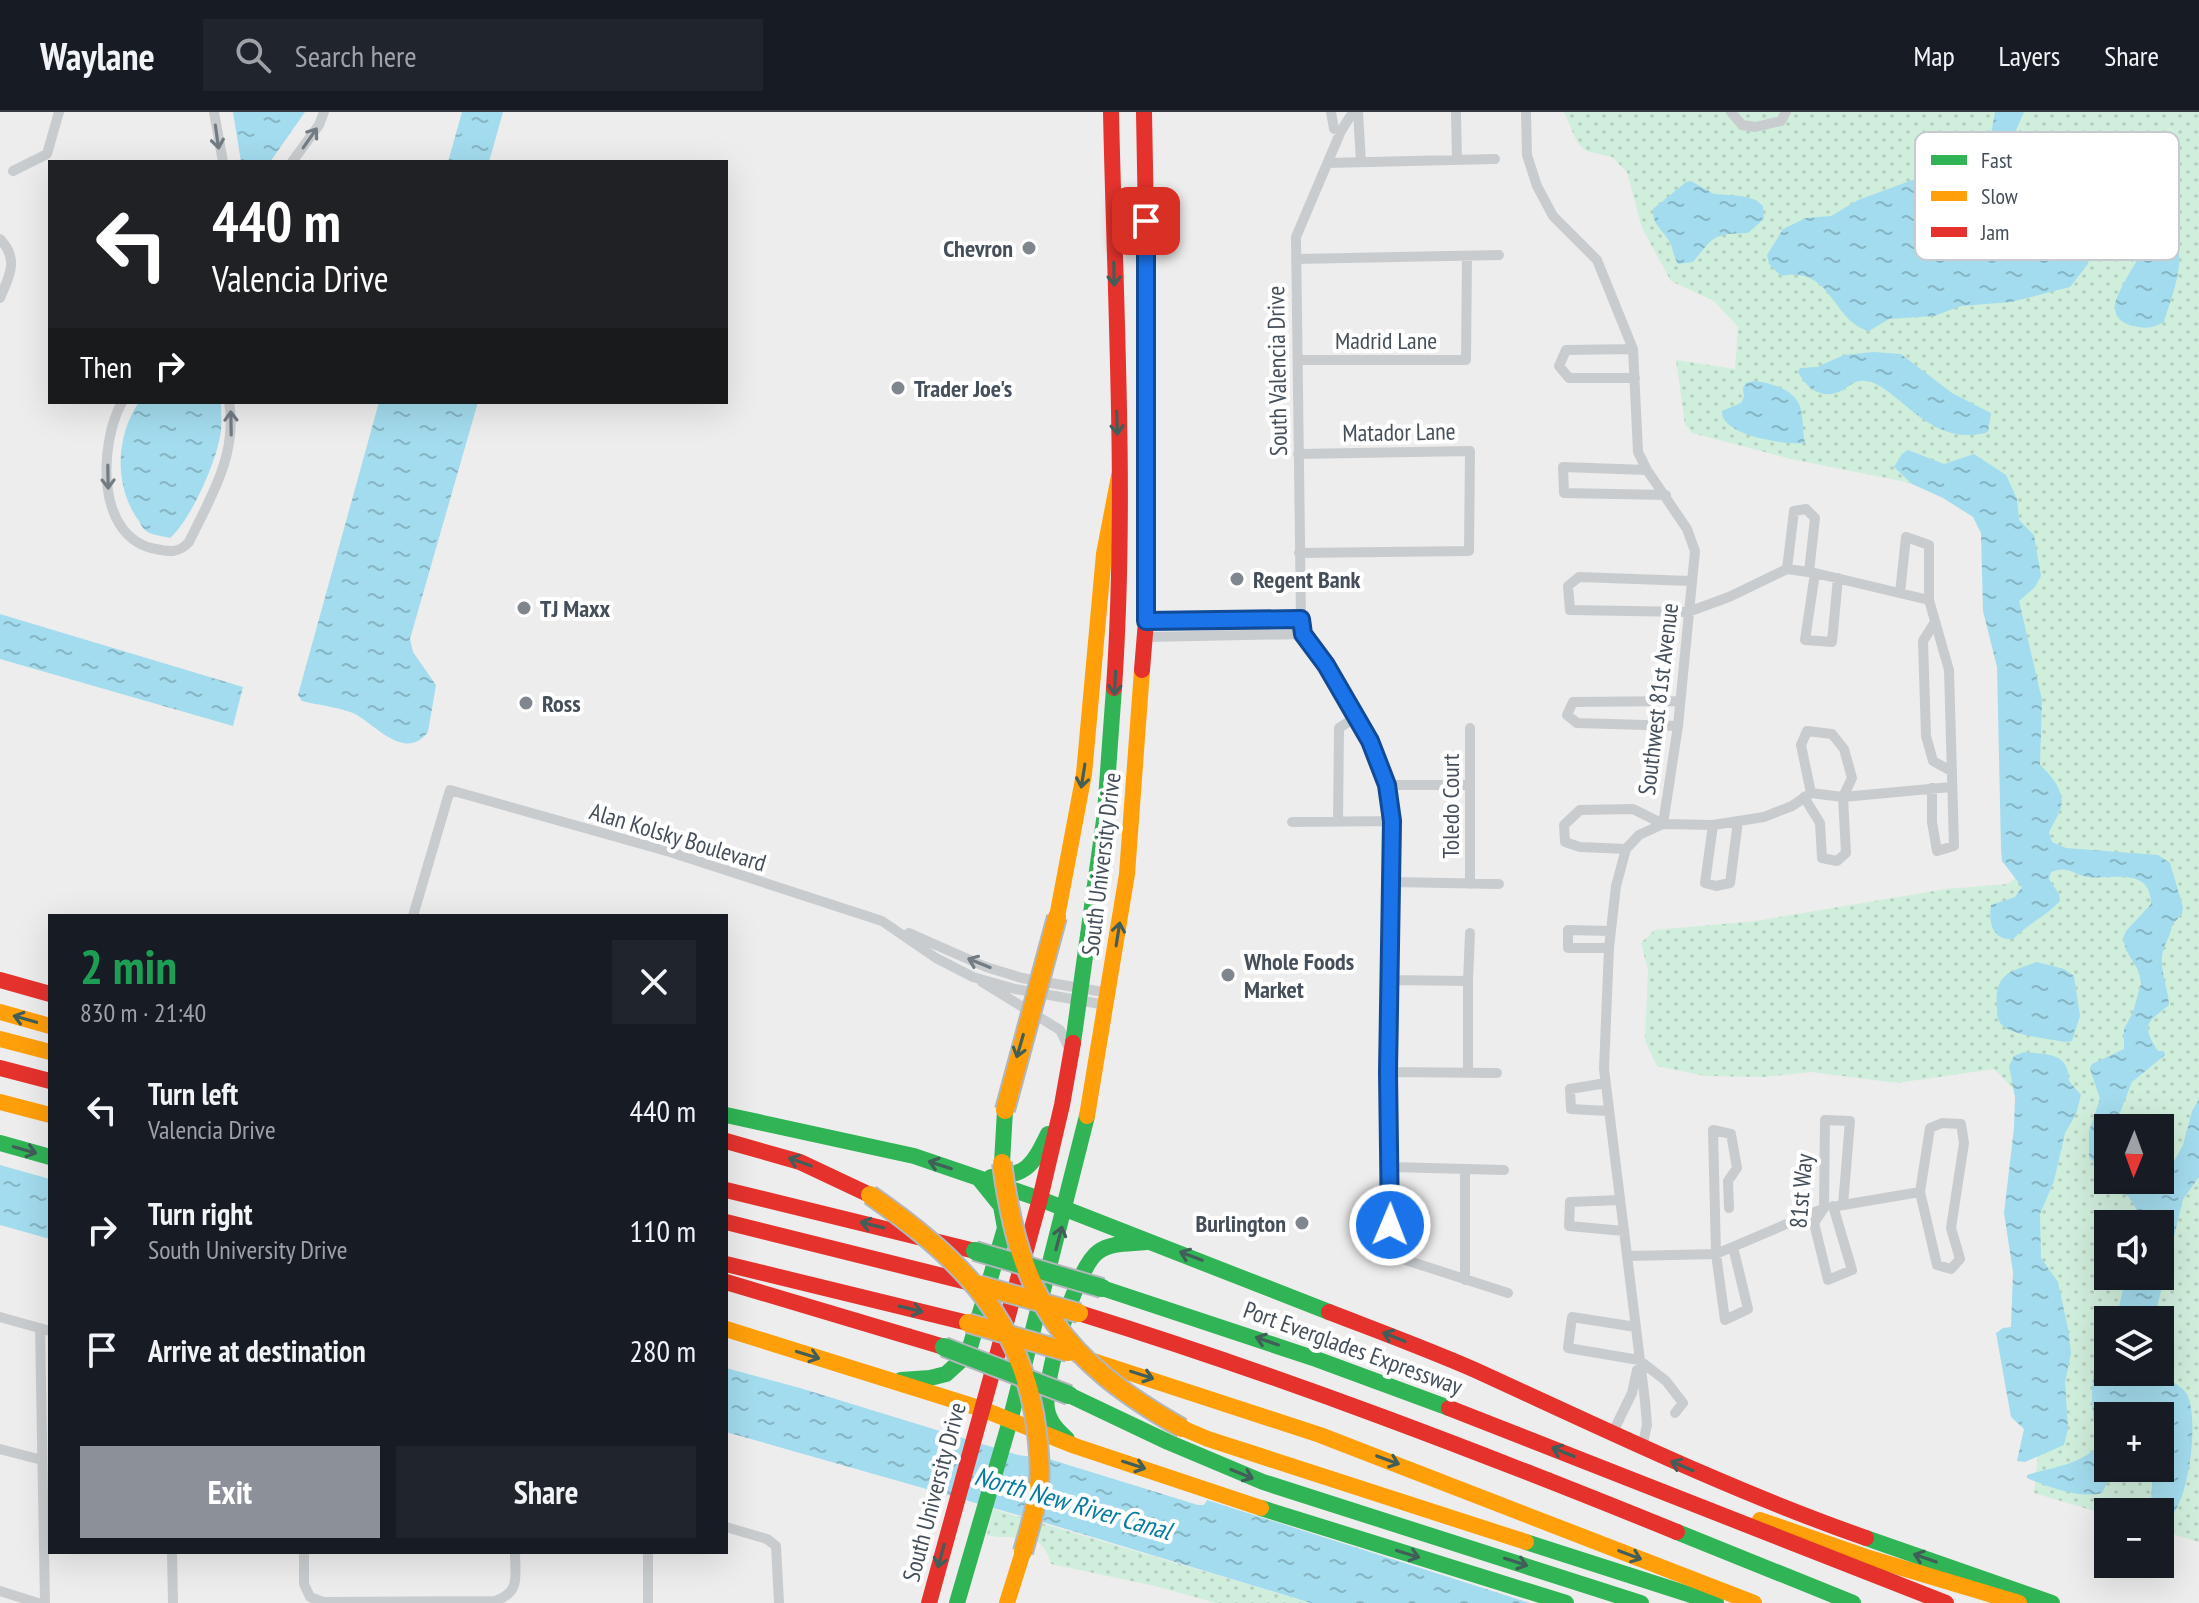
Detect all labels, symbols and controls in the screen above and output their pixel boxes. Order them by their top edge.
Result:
search box [203,19,763,91]
text: Waylane [40,31,155,80]
icon: search [231,33,275,77]
text: Search here [295,36,417,75]
text: Map [1913,37,1955,74]
text: Layers [1999,37,2060,74]
text: Share [2104,37,2159,74]
one-way arrow [210,123,225,150]
one-way arrow [302,128,318,150]
legend [1915,132,2179,260]
text: Fast [1981,146,2012,174]
text: Slow [1981,182,2018,210]
text: 440 m [212,185,341,257]
pin [1112,187,1180,255]
icon: left [80,192,184,296]
icon: arrive [1124,199,1168,243]
text: Jam [1980,218,2009,246]
place label: Chevron [943,233,1013,264]
marker: Chevron [1020,239,1038,257]
text: Valencia Drive [212,255,389,302]
one-way arrow [1106,260,1122,287]
street label: South Valencia Drive [1260,285,1294,457]
street label: Madrid Lane [1335,325,1437,356]
icon: right [148,344,192,388]
text: Then [80,347,132,386]
place label: Trader Joe's [914,373,1012,404]
marker: Trader Joe's [889,379,907,397]
one-way arrow [1109,409,1125,436]
one-way arrow [223,410,239,437]
street label: Matador Lane [1342,416,1456,448]
one-way arrow [100,464,115,490]
place label: Regent Bank [1253,564,1360,595]
marker: Regent Bank [1228,570,1246,588]
place label: TJ Maxx [540,593,610,624]
marker: TJ Maxx [515,599,533,617]
street label: Southwest 81st Avenue [1631,601,1685,797]
one-way arrow [1107,669,1122,696]
place label: Ross [542,688,581,719]
marker: Ross [517,694,535,712]
street label: Toledo Court [1435,753,1466,858]
one-way arrow [1075,763,1090,789]
street label: South University Drive [1074,771,1128,957]
street label: Alan Kolsky Boulevard [586,795,770,879]
one-way arrow [1111,922,1126,947]
text: 2 min [80,935,177,997]
button: close [612,940,696,1024]
place label: Whole Foods Market [1243,946,1354,1005]
one-way arrow [967,955,992,969]
marker: Whole Foods Market [1219,966,1237,984]
text: 830 m · 21:40 [80,996,206,1029]
one-way arrow [13,1011,38,1025]
one-way arrow [1012,1033,1027,1059]
text: Turn left [148,1074,238,1113]
icon: left [80,1088,124,1132]
text: 440 m [630,1091,696,1130]
text: Valencia Drive [148,1113,276,1146]
north arrow [2094,1114,2174,1194]
map controls [2094,1114,2174,1578]
one-way arrow [12,1144,37,1158]
street label: 81st Way [1782,1152,1820,1230]
one-way arrow [788,1154,813,1169]
one-way arrow [928,1156,953,1171]
position arrow [1348,1183,1432,1267]
text: Turn right [148,1194,252,1233]
icon: right [80,1208,124,1252]
place label: Burlington [1195,1208,1286,1239]
button: sound [2094,1210,2174,1290]
text: 110 m [630,1211,696,1250]
marker: Burlington [1293,1214,1311,1232]
one-way arrow [860,1216,885,1231]
one-way arrow [1052,1225,1067,1251]
text: South University Drive [148,1233,348,1266]
one-way arrow [1179,1248,1204,1262]
street label: Port Everglades Expressway [1239,1294,1467,1402]
one-way arrow [897,1302,923,1317]
button: layers [2094,1306,2174,1386]
icon: arrive [80,1328,124,1372]
one-way arrow [1382,1329,1407,1343]
text: Arrive at destination [148,1331,366,1370]
text: 280 m [630,1331,696,1370]
one-way arrow [1254,1333,1279,1348]
one-way arrow [795,1348,820,1363]
one-way arrow [1129,1369,1154,1384]
street label: South University Drive [895,1399,973,1585]
button: + [2094,1402,2174,1482]
one-way arrow [1551,1444,1576,1458]
button: Exit [80,1446,380,1538]
button: Share [396,1446,696,1538]
one-way arrow [1375,1454,1400,1468]
one-way arrow [1670,1457,1695,1472]
water label: North New River Canal [971,1459,1178,1548]
one-way arrow [1121,1459,1146,1473]
one-way arrow [1229,1467,1254,1482]
button: − [2094,1498,2174,1578]
one-way arrow [933,1542,948,1568]
one-way arrow [1395,1548,1420,1563]
one-way arrow [1617,1548,1642,1563]
one-way arrow [1913,1550,1938,1565]
one-way arrow [1504,1555,1529,1570]

